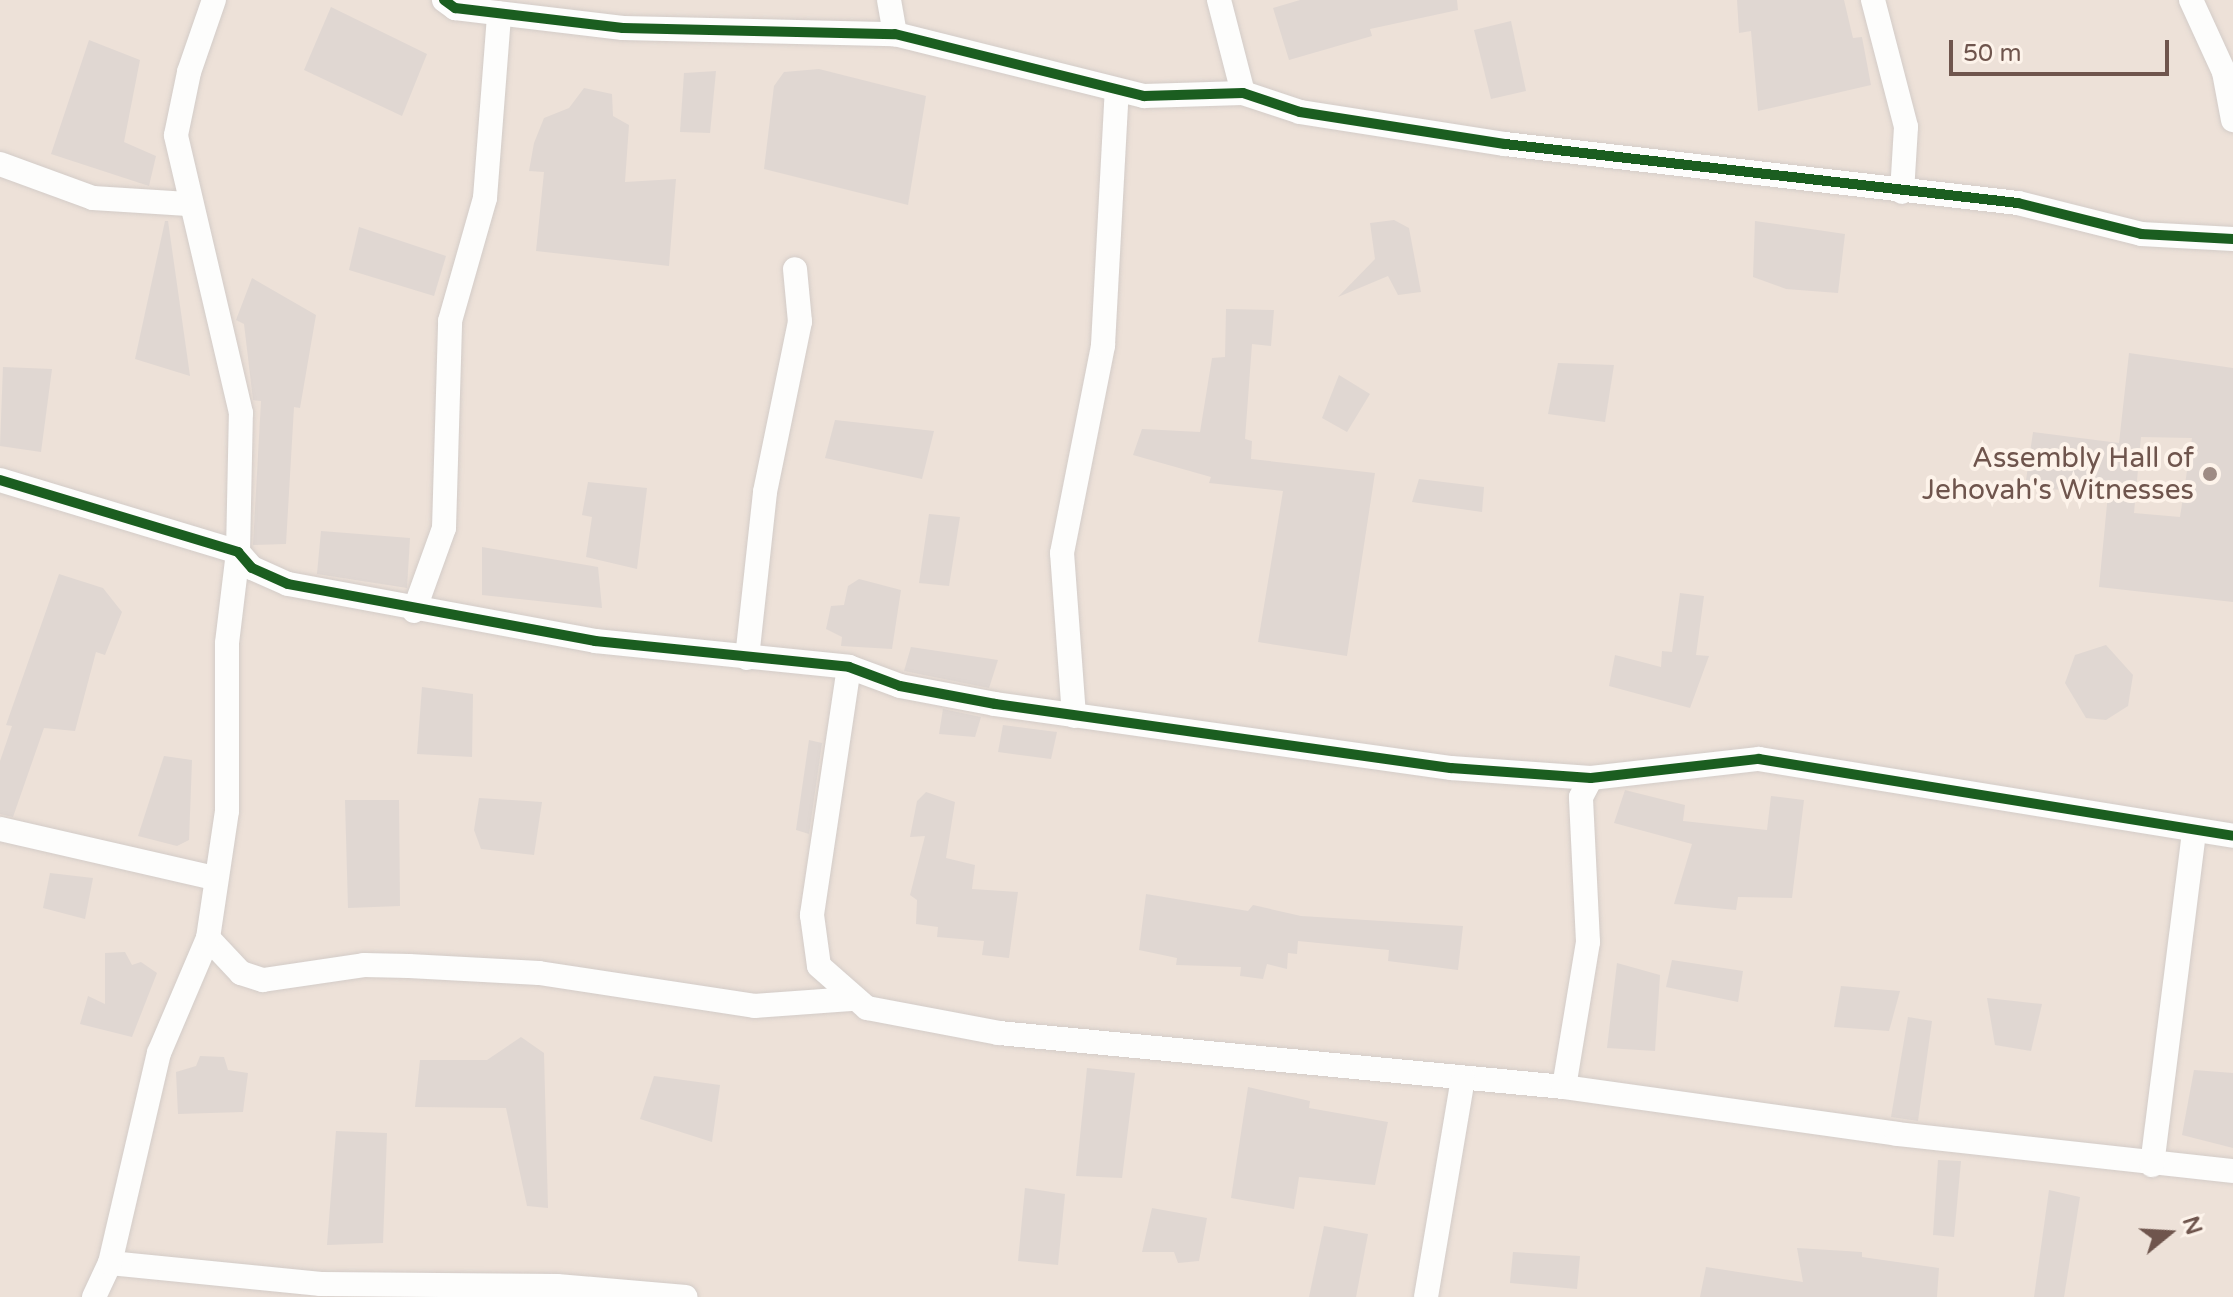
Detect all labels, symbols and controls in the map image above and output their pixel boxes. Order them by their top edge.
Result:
scale bar [1953,24,2173,74]
text: 50 m [1963,39,2021,68]
place label: Assembly Hall of Jehovah's Witnesses [1922,441,2194,507]
marker: Assembly Hall of Jehovah's Witnesses [2201,465,2219,483]
north arrow [2129,1193,2209,1273]
text: N [2177,1213,2207,1238]

